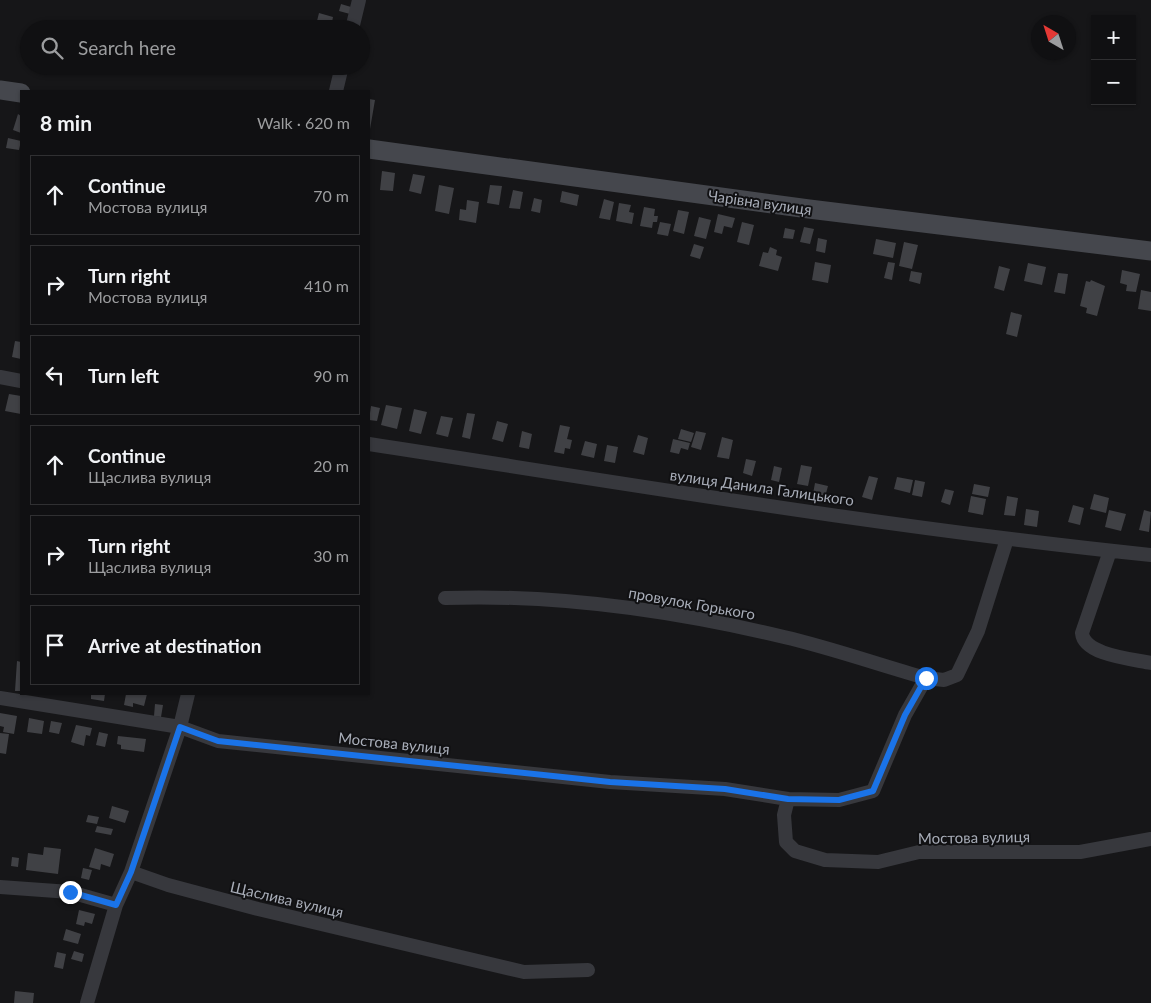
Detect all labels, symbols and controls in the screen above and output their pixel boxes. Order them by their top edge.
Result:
north arrow [1031,15,1076,60]
map controls [1091,15,1136,105]
button: + [1091,15,1136,60]
search box [20,20,370,75]
icon: search [38,34,66,62]
text: Search here [78,36,176,59]
button: − [1091,60,1136,105]
text: 8 min [40,110,92,135]
text: Walk · 620 m [257,113,350,132]
text: Continue [88,174,166,197]
icon: ahead [41,181,69,209]
text: 70 m [313,186,349,205]
street label: Чарівна вулиця [707,186,813,218]
text: Мостова вулиця [88,197,208,216]
text: Turn right [88,264,170,287]
icon: right [41,271,69,299]
text: 410 m [304,276,349,295]
text: Мостова вулиця [88,287,208,306]
icon: left [41,361,69,389]
text: Turn left [88,364,159,387]
text: 90 m [313,366,349,385]
text: Continue [88,444,166,467]
icon: ahead [41,451,69,479]
text: 20 m [313,456,349,475]
street label: вулиця Данила Галицького [669,465,855,509]
text: Щаслива вулиця [88,467,211,486]
text: Turn right [88,534,170,557]
icon: right [41,541,69,569]
text: 30 m [313,546,349,565]
text: Щаслива вулиця [88,557,211,576]
street label: провулок Горького [627,583,757,623]
icon: arrive [41,631,69,659]
text: Arrive at destination [88,634,261,657]
route start [915,667,938,690]
street label: Мостова вулиця [337,728,451,758]
street label: Мостова вулиця [918,827,1030,847]
street label: Щаслива вулиця [229,877,345,921]
route end [59,881,82,904]

